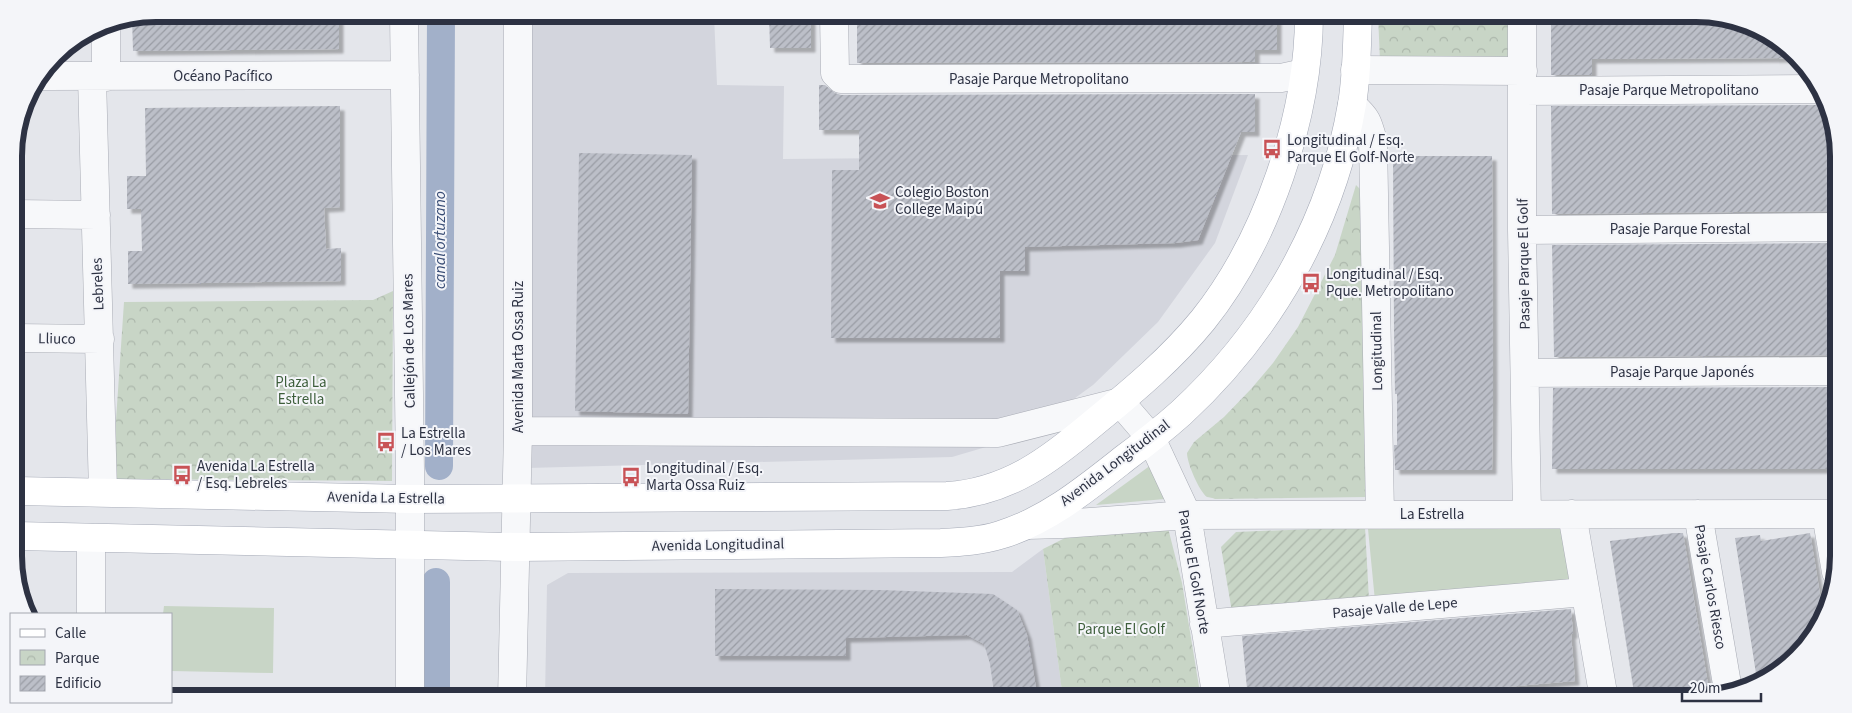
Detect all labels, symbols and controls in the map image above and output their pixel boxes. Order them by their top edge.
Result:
street label: Océano Pacífico [173,66,273,87]
street label: Pasaje Parque Metropolitano [949,69,1129,90]
street label: Pasaje Parque Metropolitano [1579,80,1759,101]
place label: Longitudinal / Esq. Parque El Golf-Norte [1287,130,1415,168]
bus stop icon: Longitudinal / Esq. Parque El Golf-Norte [1261,138,1283,160]
place label: Colegio Boston College Maipú [895,182,989,220]
school or university icon: Colegio Boston College Maipú [869,190,891,212]
water label: canal ortuzano [429,191,451,289]
street label: Pasaje Parque El Golf [1512,198,1536,330]
street label: Pasaje Parque Forestal [1610,219,1751,240]
street label: Lebreles [87,257,109,311]
place label: Longitudinal / Esq. Pque. Metropolitano [1326,264,1454,302]
bus stop icon: Longitudinal / Esq. Pque. Metropolitano [1300,272,1322,294]
street label: Callejón de Los Mares [397,273,421,409]
street label: Avenida Marta Ossa Ruiz [508,281,529,433]
street label: Longitudinal [1366,311,1388,391]
street label: Lliuco [38,328,76,350]
street label: Pasaje Parque Japonés [1610,362,1754,383]
park label: Plaza La Estrella [275,372,327,410]
street label: Avenida Longitudinal [1056,415,1174,511]
place label: La Estrella / Los Mares [401,423,471,461]
bus stop icon: La Estrella / Los Mares [375,431,397,453]
place label: Avenida La Estrella / Esq. Lebreles [197,456,315,494]
place label: Longitudinal / Esq. Marta Ossa Ruiz [646,458,763,496]
bus stop icon: Avenida La Estrella / Esq. Lebreles [171,464,193,486]
bus stop icon: Longitudinal / Esq. Marta Ossa Ruiz [620,466,642,488]
street label: Avenida La Estrella [327,486,445,510]
street label: La Estrella [1400,504,1464,525]
street label: Parque El Golf Norte [1173,508,1215,636]
street label: Pasaje Carlos Riesco [1689,523,1731,651]
street label: Avenida Longitudinal [651,533,785,557]
street label: Pasaje Valle de Lepe [1332,592,1458,624]
legend [10,613,172,703]
park label: Parque El Golf [1077,619,1165,640]
text: Calle [55,623,86,644]
text: Parque [55,648,99,669]
scale bar [1682,670,1761,702]
text: Edificio [55,673,102,694]
text: 20 m [1690,678,1720,699]

